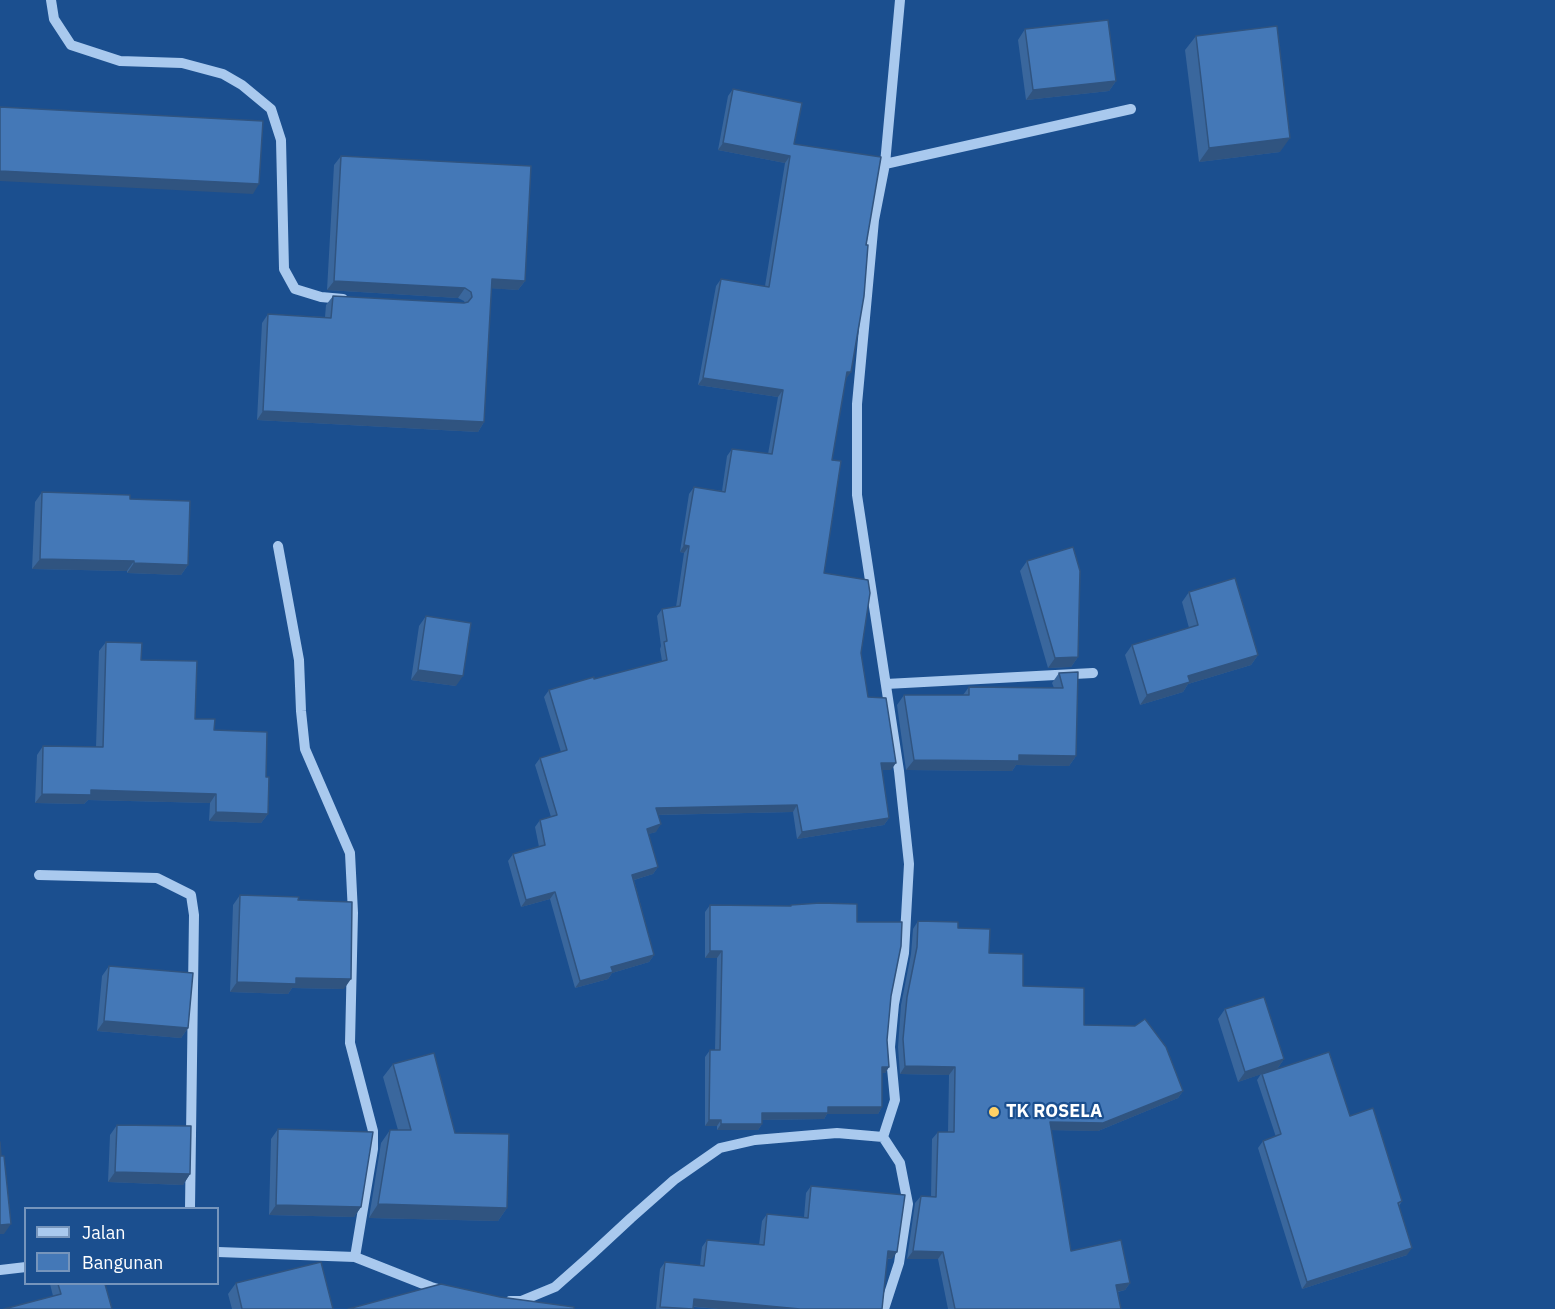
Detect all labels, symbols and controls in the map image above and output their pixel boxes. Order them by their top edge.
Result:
place label: TK ROSELA [1006,1101,1102,1123]
marker: TK ROSELA [987,1105,1001,1119]
legend [24,1207,219,1285]
text: Jalan [82,1221,126,1244]
text: Bangunan [82,1251,163,1274]

